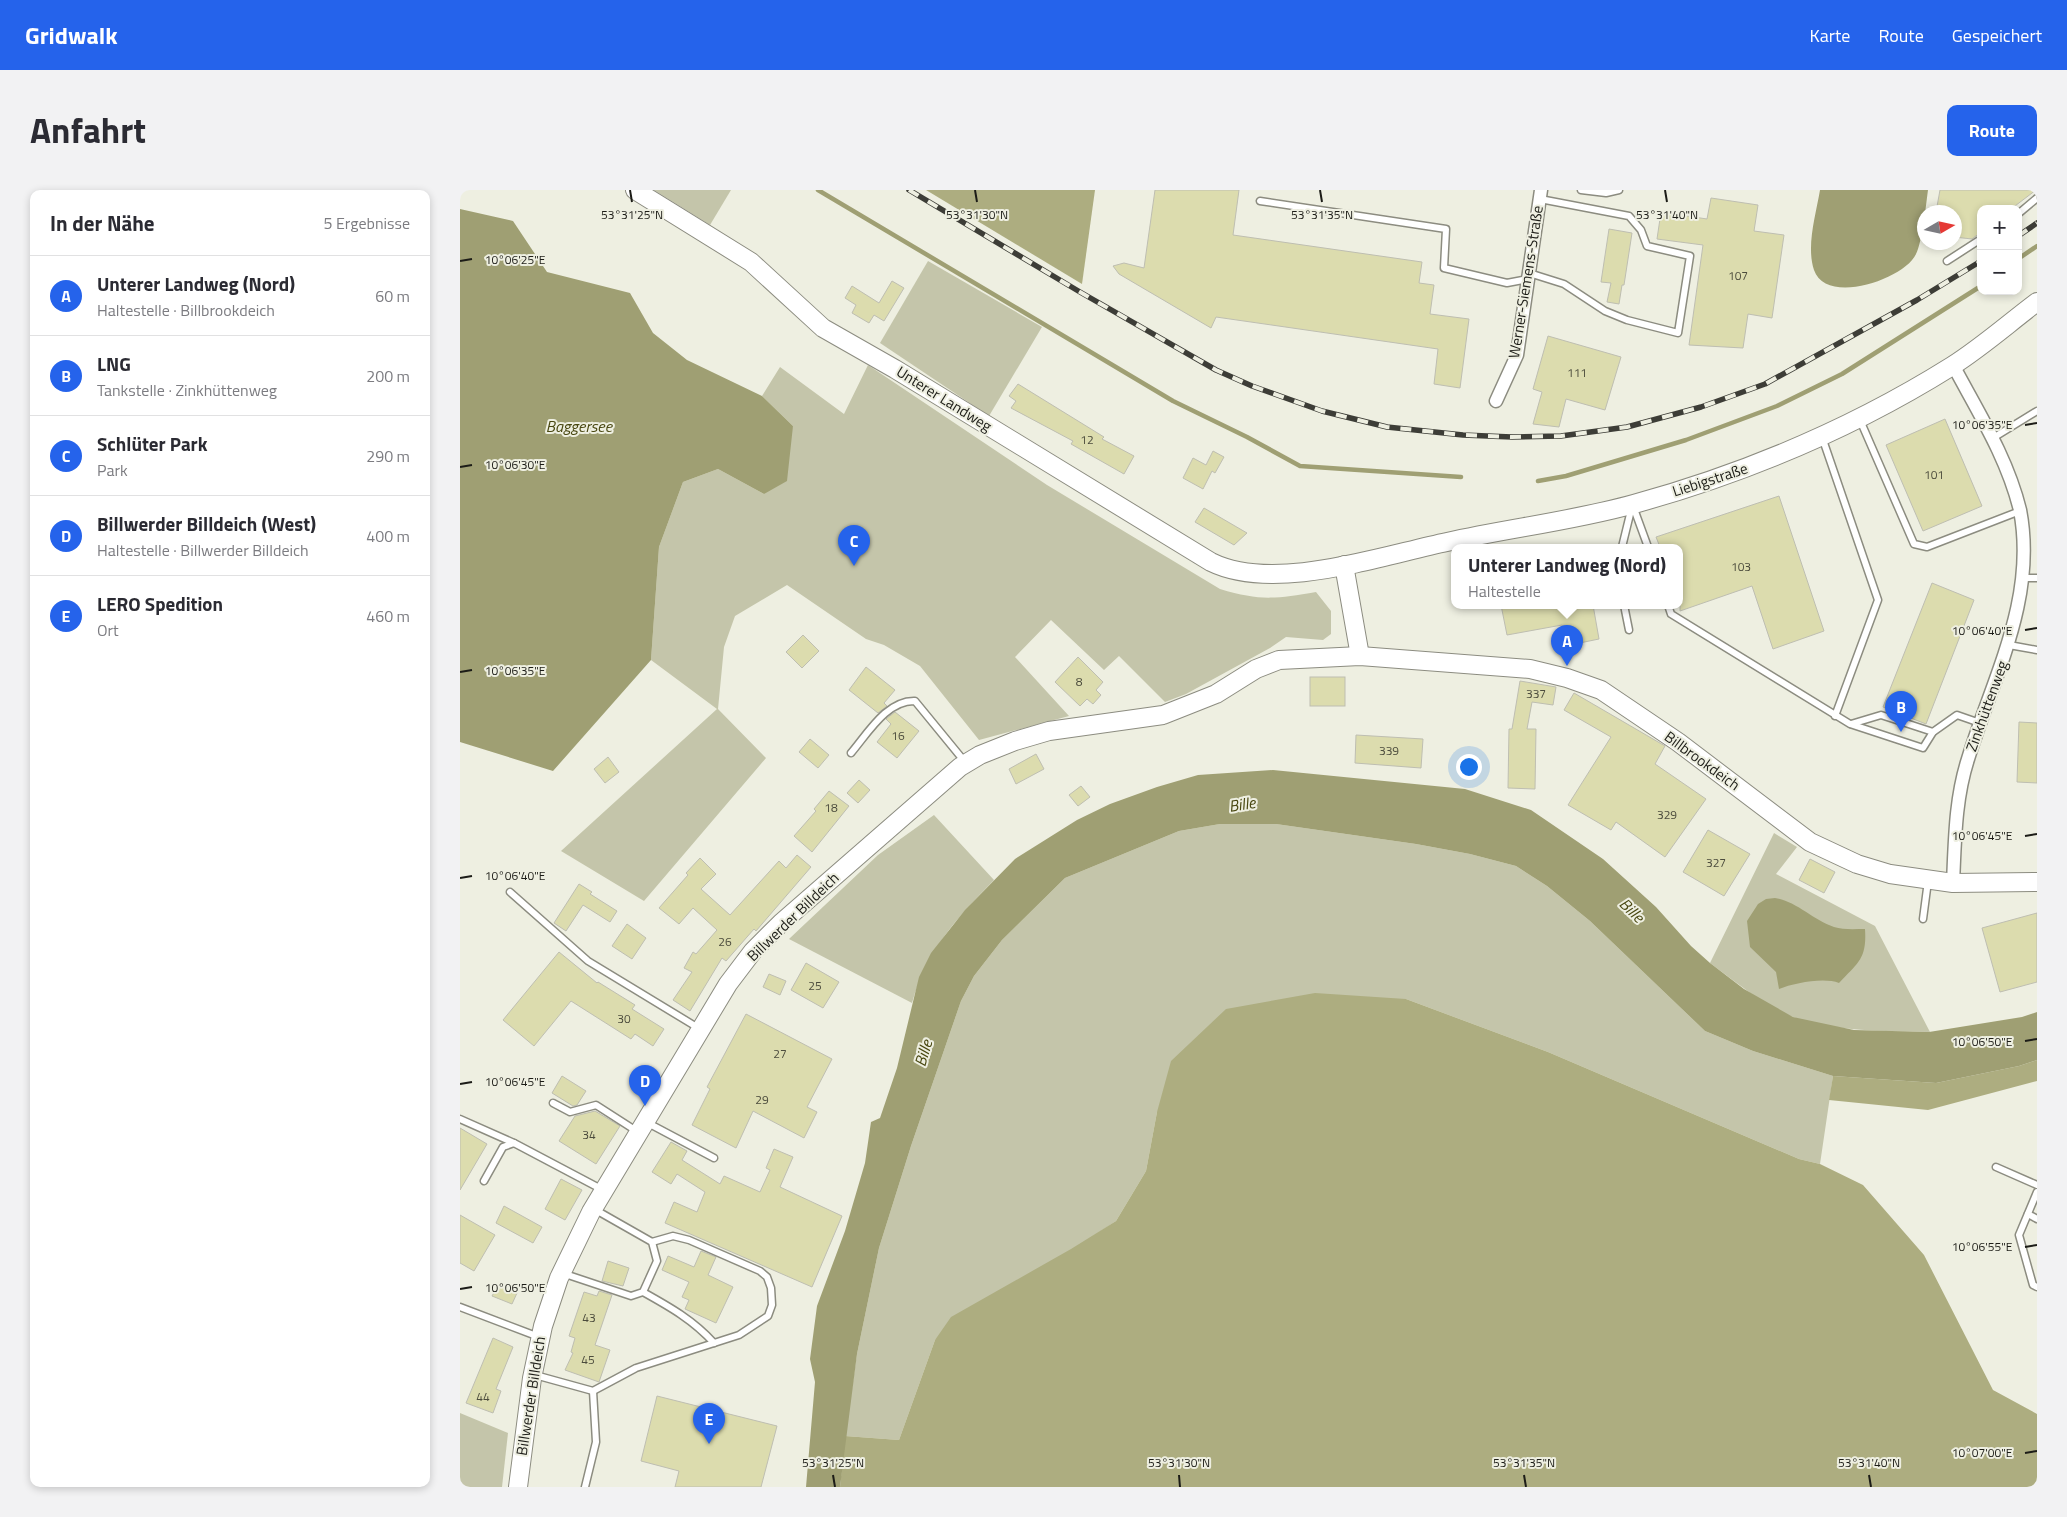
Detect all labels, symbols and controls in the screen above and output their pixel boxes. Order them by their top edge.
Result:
text: Gridwalk [25,17,118,53]
text: Karte [1809,22,1850,49]
text: Route [1878,22,1924,49]
text: Gespeichert [1952,22,2042,49]
text: Anfahrt [30,103,146,157]
button: Route [1947,105,2037,156]
street label: Werner-Siemens-Straße [1502,204,1549,360]
text: 53°31'25"N [601,205,663,224]
text: 53°31'30"N [946,205,1008,224]
text: 53°31'35"N [1291,205,1353,224]
text: 53°31'40"N [1636,205,1698,224]
north arrow [1917,205,1962,250]
map controls [1977,205,2022,295]
button: + [1977,205,2022,250]
text: In der Nähe [50,207,155,239]
text: 5 Ergebnisse [323,211,410,235]
text: 10°06'25"E [485,250,546,269]
button: − [1977,250,2022,295]
house number: 107 [1728,266,1748,285]
text: Unterer Landweg (Nord) [97,269,295,298]
text: A [61,284,71,308]
text: 60 m [375,284,410,308]
text: Haltestelle · Billbrookdeich [97,298,275,322]
text: LNG [97,349,131,378]
street label: Unterer Landweg [892,360,997,437]
house number: 111 [1567,363,1587,382]
text: B [61,364,71,388]
text: 200 m [366,364,410,388]
text: Tankstelle · Zinkhüttenweg [97,378,277,402]
water label: Baggersee [546,414,614,438]
text: 10°06'35"E [1952,415,2013,434]
text: Schlüter Park [97,429,207,458]
house number: 12 [1080,430,1094,449]
text: C [62,444,70,468]
text: 290 m [366,444,410,468]
text: 10°06'30"E [485,455,546,474]
street label: Liebigstraße [1669,457,1751,503]
text: Park [97,458,128,482]
house number: 101 [1924,465,1944,484]
text: Billwerder Billdeich (West) [97,509,316,538]
text: D [61,524,71,548]
text: 400 m [366,524,410,548]
pin: C [838,525,870,566]
text: Haltestelle · Billwerder Billdeich [97,538,309,562]
popup [1451,544,1683,609]
text: Unterer Landweg (Nord) [1468,550,1666,579]
house number: 103 [1731,557,1751,576]
text: Haltestelle [1468,579,1541,603]
text: LERO Spedition [97,589,223,618]
text: E [62,604,70,628]
text: 460 m [366,604,410,628]
text: Ort [97,618,119,642]
text: 10°06'40"E [1952,621,2013,640]
pin: A [1551,625,1583,666]
street label: Zinkhüttenweg [1959,657,2014,755]
text: 10°06'35"E [485,661,546,680]
house number: 8 [1076,672,1083,691]
house number: 337 [1526,684,1546,703]
pin: B [1885,691,1917,732]
street label: Billbrookdeich [1660,725,1745,796]
house number: 16 [891,726,905,745]
house number: 339 [1379,741,1399,760]
your location [1456,754,1482,780]
water label: Bille [1227,790,1259,818]
house number: 18 [824,798,838,817]
house number: 329 [1657,805,1677,824]
text: 10°06'45"E [1952,826,2013,845]
house number: 327 [1706,853,1726,872]
text: 10°06'40"E [485,866,546,885]
street label: Billwerder Billdeich [741,867,844,967]
water label: Bille [1614,892,1651,929]
house number: 26 [718,932,732,951]
house number: 25 [808,976,822,995]
house number: 30 [617,1009,631,1028]
text: 10°06'50"E [1952,1032,2013,1051]
water label: Bille [908,1035,939,1069]
house number: 27 [773,1044,787,1063]
pin: D [629,1065,661,1106]
text: 10°06'45"E [485,1072,546,1091]
house number: 29 [755,1090,769,1109]
house number: 34 [582,1125,596,1144]
text: 10°06'55"E [1952,1237,2013,1256]
text: 10°06'50"E [485,1278,546,1297]
house number: 43 [582,1308,596,1327]
street label: Billwerder Billdeich [510,1335,551,1457]
house number: 45 [581,1350,595,1369]
house number: 44 [476,1387,490,1406]
pin: E [693,1403,725,1444]
text: 10°07'00"E [1952,1443,2013,1462]
text: 53°31'25"N [802,1453,864,1472]
text: 53°31'30"N [1148,1453,1210,1472]
text: 53°31'35"N [1493,1453,1555,1472]
text: 53°31'40"N [1838,1453,1900,1472]

